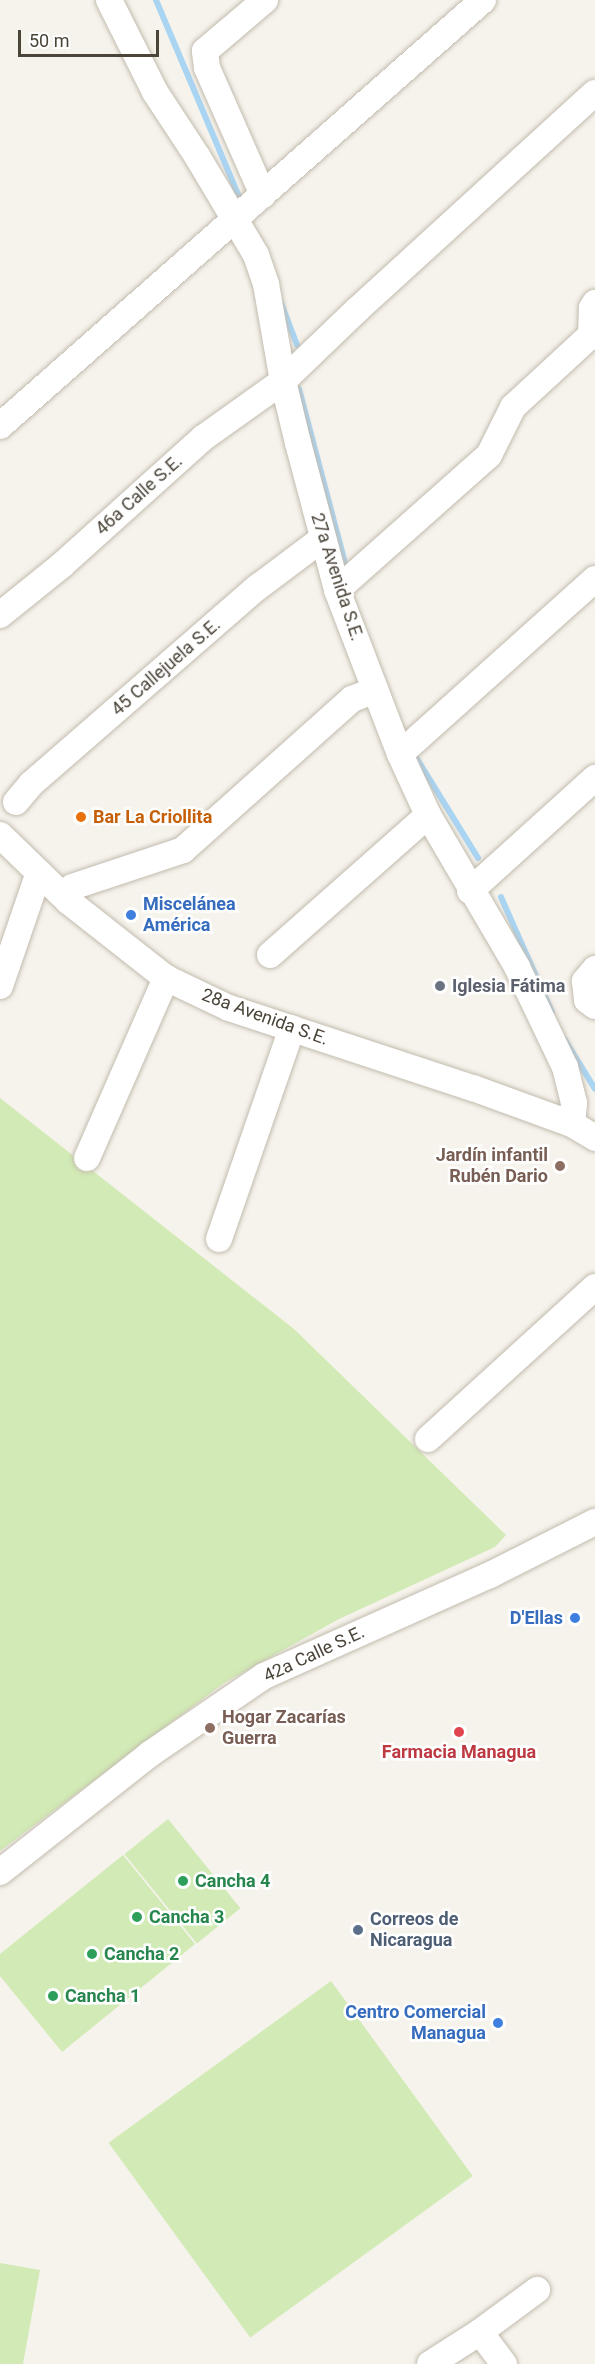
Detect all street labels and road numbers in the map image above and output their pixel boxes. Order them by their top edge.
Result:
street label: 46a Calle S.E. [91,450,187,540]
street label: 27a Avenida S.E. [306,510,368,644]
street label: 45 Callejuela S.E. [107,614,225,720]
street label: 28a Avenida S.E. [199,984,331,1050]
street label: 42a Calle S.E. [260,1621,368,1687]

